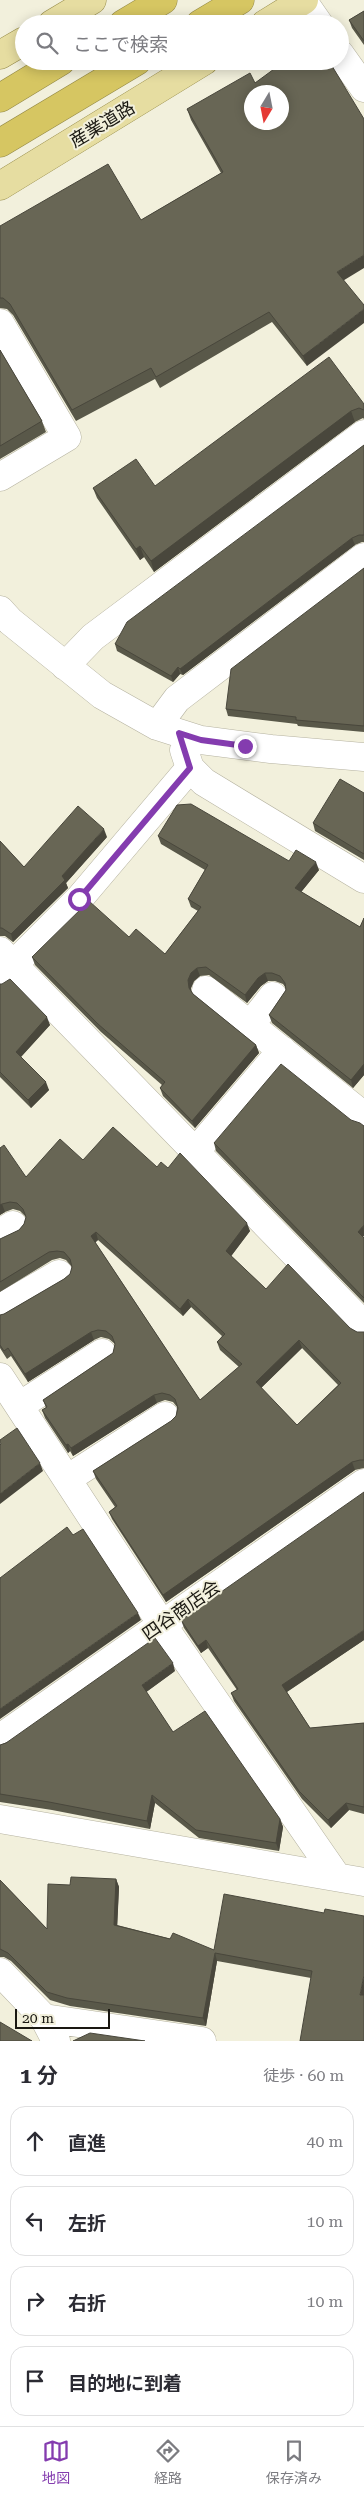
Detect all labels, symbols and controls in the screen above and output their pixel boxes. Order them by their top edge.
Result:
search box [15,15,349,70]
icon: search [33,29,61,57]
text: ここで検索 [73,33,168,56]
north arrow [244,85,289,130]
street label: 産業道路 [66,96,138,152]
route end [234,735,257,758]
route start [68,888,91,911]
street label: 四谷商店会 [138,1576,224,1644]
scale bar [15,2006,110,2029]
text: 20 m [22,2010,54,2026]
text: 1 分 [20,2064,58,2088]
text: 徒歩 · 60 m [263,2066,344,2085]
icon: ahead [21,2127,49,2155]
text: 直進 [68,2132,106,2155]
text: 40 m [306,2132,343,2151]
icon: left [21,2207,49,2235]
text: 左折 [68,2212,106,2235]
text: 10 m [306,2212,343,2231]
icon: right [21,2287,49,2315]
text: 右折 [68,2292,106,2315]
text: 10 m [306,2292,343,2311]
icon: arrive [21,2367,49,2395]
text: 目的地に到着 [68,2372,182,2395]
tab: 地図 [42,2437,70,2487]
tab: 経路 [154,2437,182,2487]
tab: 保存済み [266,2437,322,2487]

